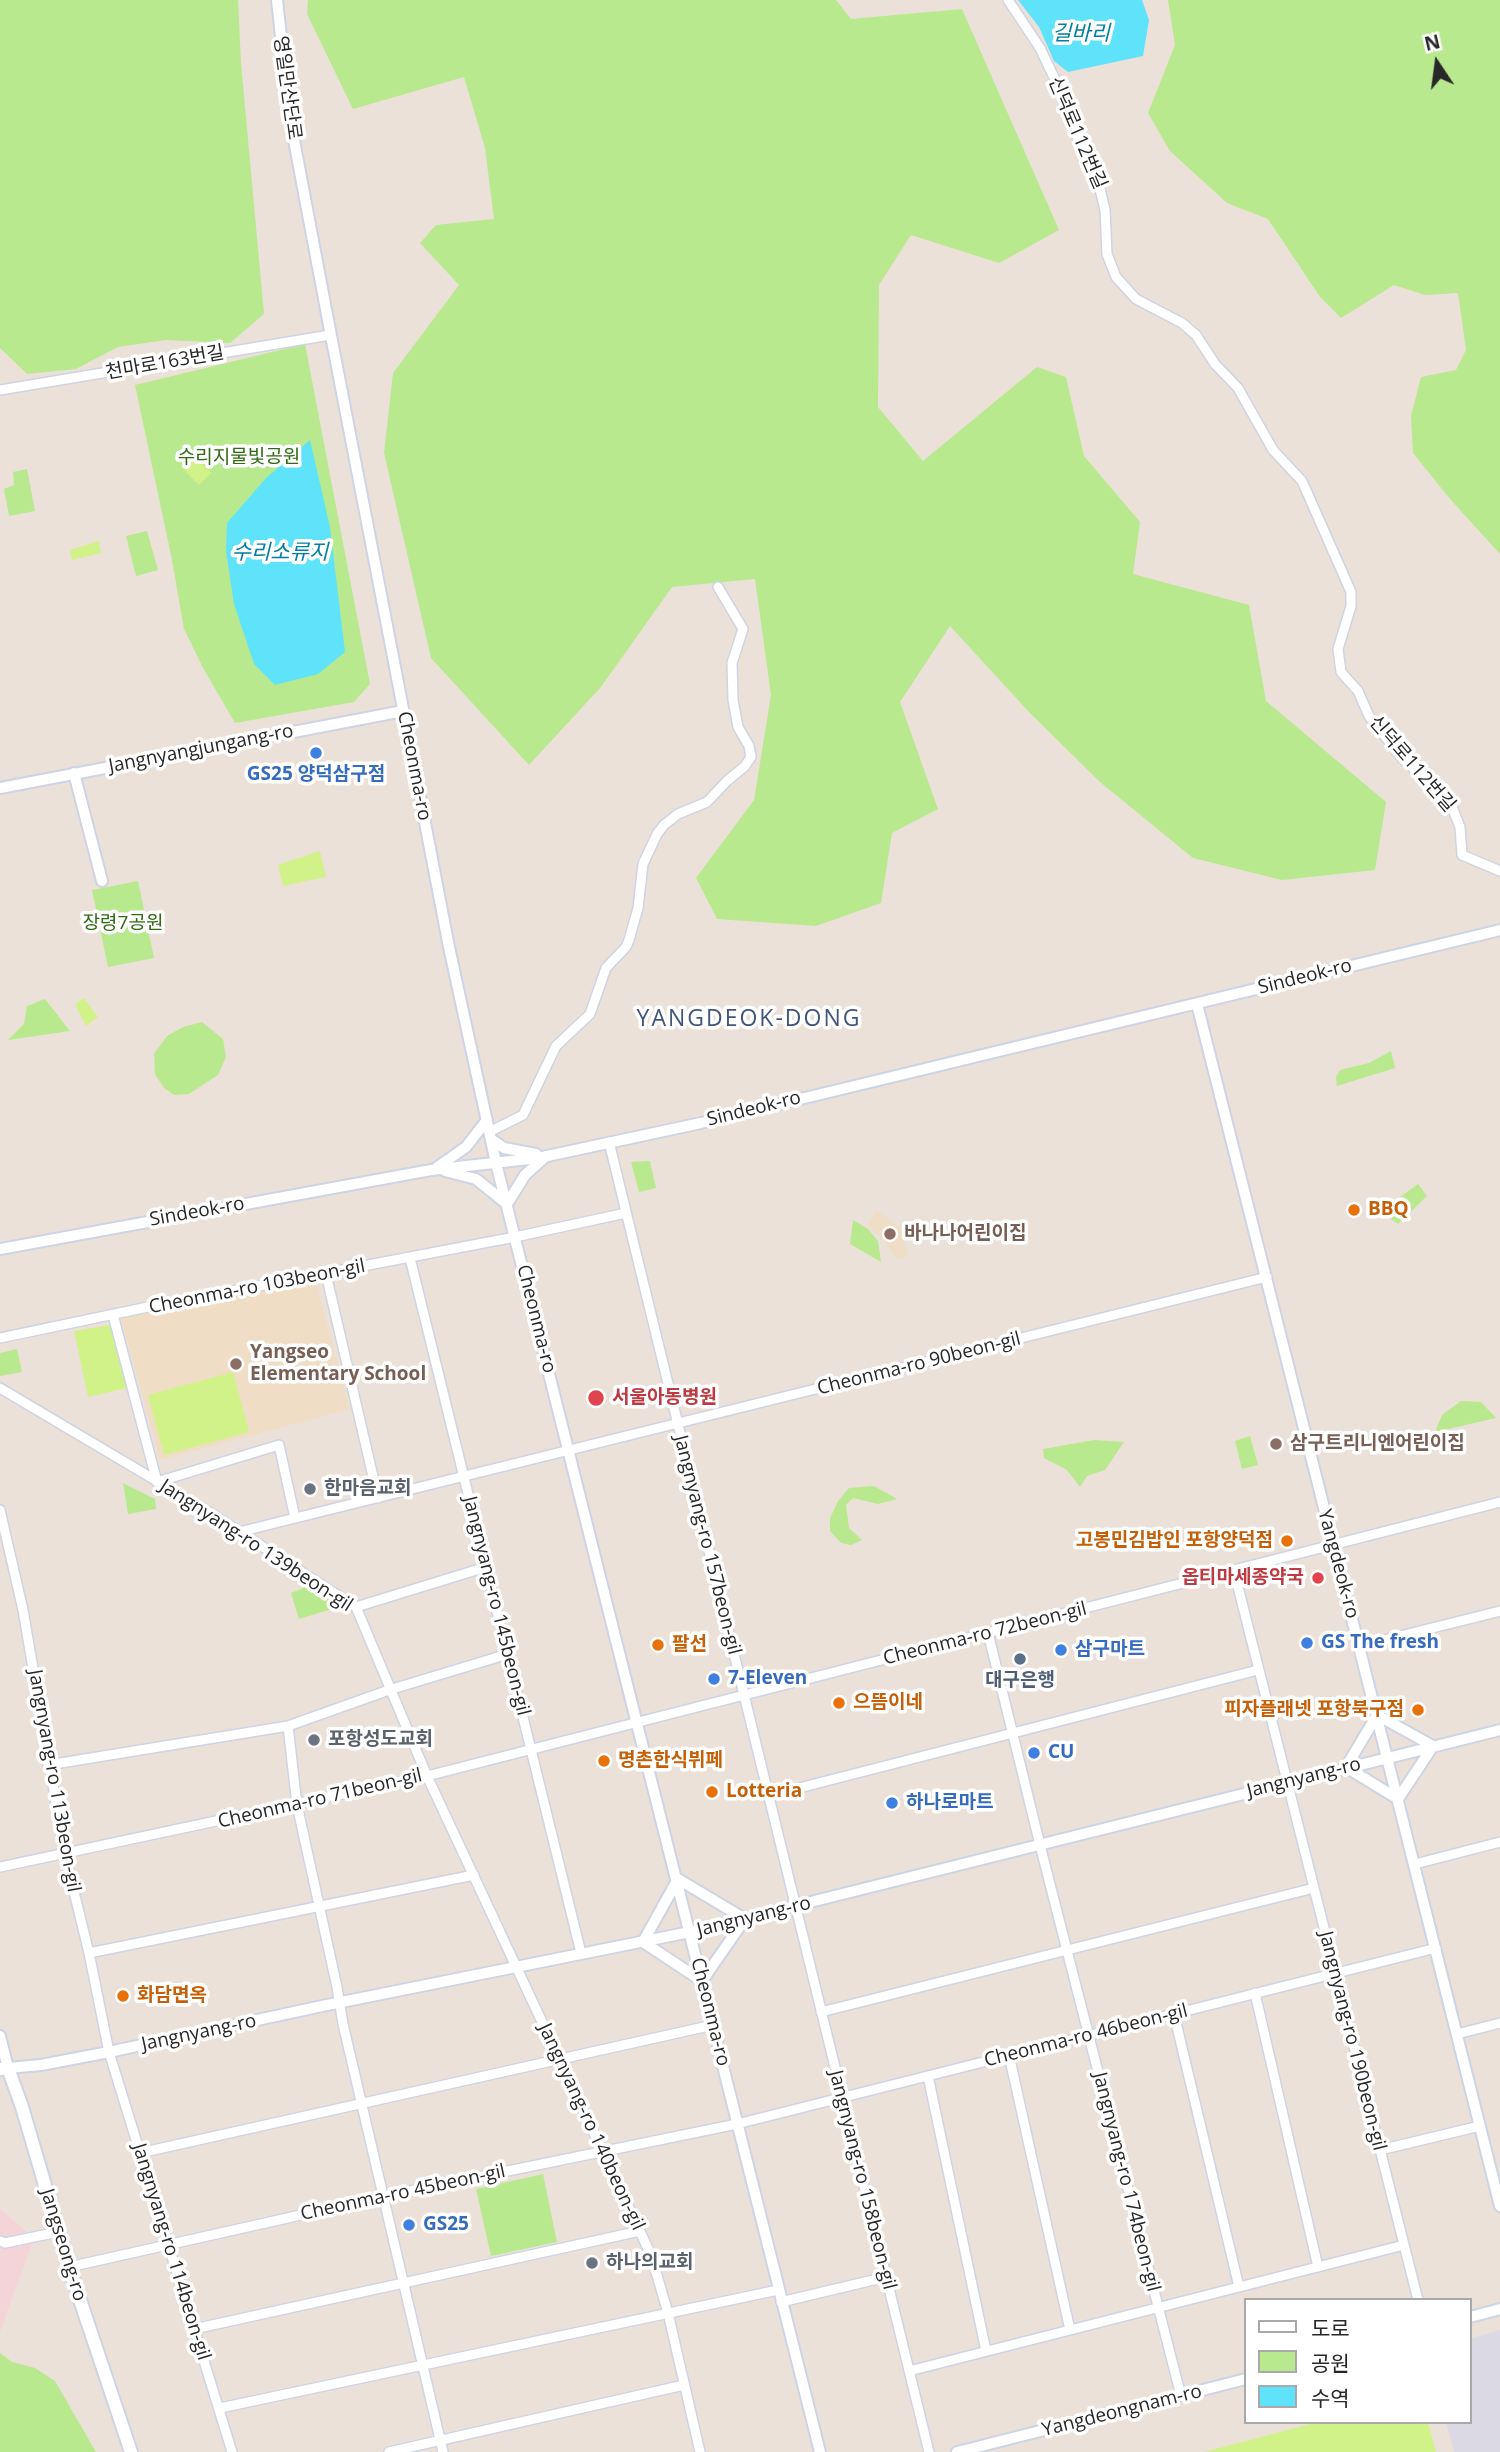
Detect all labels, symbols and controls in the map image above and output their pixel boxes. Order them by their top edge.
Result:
water label: 길바리 [1052,21,1110,47]
north arrow [1402,28,1472,98]
text: N [1422,28,1443,57]
street label: 영일만산단로 [268,34,306,142]
street label: 신덕로112번길 [1043,73,1111,193]
street label: 천마로163번길 [104,341,226,385]
park label: 수리지물빛공원 [178,447,300,469]
water label: 수리소류지 [232,540,328,566]
street label: Cheonma-ro [392,709,436,823]
street label: 신덕로112번길 [1364,711,1460,817]
street label: Jangnyangjungang-ro [107,720,295,778]
marker: GS25 양덕삼구점 [308,745,324,761]
place label: GS25 양덕삼구점 [247,764,385,786]
park label: 장령7공원 [83,913,163,935]
street label: Sindeok-ro [1256,954,1354,1000]
district label: YANGDEOK-DONG [638,1005,860,1033]
street label: Sindeok-ro [705,1086,803,1132]
street label: Sindeok-ro [148,1192,246,1232]
place label: BBQ [1368,1199,1409,1221]
marker: BBQ [1346,1202,1362,1218]
place label: 바나나어린이집 [904,1223,1026,1245]
marker: 바나나어린이집 [882,1226,898,1242]
street label: Cheonma-ro 103beon-gil [147,1255,367,1319]
street label: Cheonma-ro [512,1262,560,1376]
street label: Cheonma-ro 90beon-gil [815,1328,1023,1400]
place label: Yangseo Elementary School [250,1342,426,1386]
marker: Yangseo Elementary School [228,1356,244,1372]
place label: 서울아동병원 [612,1387,717,1409]
marker: 서울아동병원 [586,1388,606,1408]
street label: Jangnyang-ro 157beon-gil [669,1433,745,1657]
place label: 삼구트리니엔어린이집 [1290,1433,1465,1455]
marker: 삼구트리니엔어린이집 [1268,1436,1284,1452]
street label: Jangnyang-ro 139beon-gil [155,1475,357,1617]
place label: 한마음교회 [324,1478,411,1500]
marker: 한마음교회 [302,1481,318,1497]
street label: Jangnyang-ro 145beon-gil [458,1494,534,1718]
street label: Yangdeok-ro [1312,1507,1364,1621]
place label: 고봉민김밥인 포항양덕점 [1076,1530,1273,1552]
marker: 고봉민김밥인 포항양덕점 [1279,1533,1295,1549]
place label: 옵티마세종약국 [1182,1567,1304,1589]
marker: 옵티마세종약국 [1310,1570,1326,1586]
street label: Cheonma-ro 72beon-gil [881,1598,1089,1670]
place label: GS The fresh [1321,1632,1439,1654]
place label: 팔선 [672,1634,707,1656]
marker: GS The fresh [1299,1635,1315,1651]
marker: 팔선 [650,1637,666,1653]
place label: 삼구마트 [1075,1639,1145,1661]
marker: 삼구마트 [1053,1642,1069,1658]
marker: 대구은행 [1012,1651,1028,1667]
street label: Jangnyang-ro 113beon-gil [23,1668,85,1894]
place label: 7-Eleven [728,1668,807,1690]
place label: 대구은행 [985,1670,1055,1692]
marker: 7-Eleven [706,1671,722,1687]
place label: 으뜸이네 [853,1692,923,1714]
marker: 으뜸이네 [831,1695,847,1711]
place label: 피자플래넷 포항북구점 [1224,1699,1404,1721]
marker: 피자플래넷 포항북구점 [1410,1702,1426,1718]
place label: 포항성도교회 [328,1729,433,1751]
marker: 포항성도교회 [306,1732,322,1748]
place label: CU [1048,1742,1074,1764]
marker: CU [1026,1745,1042,1761]
place label: 명촌한식뷔페 [618,1750,723,1772]
marker: 명촌한식뷔페 [596,1753,612,1769]
street label: Jangnyang-ro [1245,1753,1363,1803]
street label: Cheonma-ro 71beon-gil [216,1764,424,1834]
place label: Lotteria [726,1781,802,1803]
marker: Lotteria [704,1784,720,1800]
place label: 하나로마트 [906,1792,993,1814]
marker: 하나로마트 [884,1795,900,1811]
street label: Jangnyang-ro [695,1892,813,1942]
street label: Jangnyang-ro 190beon-gil [1314,1929,1390,2153]
street label: Cheonma-ro [686,1955,734,2069]
place label: 화담면옥 [137,1985,207,2007]
marker: 화담면옥 [115,1988,131,2004]
street label: Cheonma-ro 46beon-gil [982,2000,1190,2072]
street label: Jangnyang-ro [140,2010,258,2056]
street label: Jangnyang-ro 140beon-gil [533,2020,649,2234]
street label: Jangnyang-ro 158beon-gil [824,2068,900,2292]
street label: Jangnyang-ro 174beon-gil [1088,2070,1164,2294]
street label: Jangnyang-ro 114beon-gil [127,2141,215,2363]
street label: Cheonma-ro 45beon-gil [298,2160,508,2226]
street label: Jangseong-ro [35,2186,91,2304]
place label: GS25 [423,2214,469,2236]
marker: GS25 [401,2217,417,2233]
place label: 하나의교회 [606,2252,693,2274]
marker: 하나의교회 [584,2255,600,2271]
legend [1244,2298,1472,2424]
text: 도로 [1311,2314,1350,2342]
text: 공원 [1311,2349,1350,2377]
street label: Yangdeongnam-ro [1040,2380,1204,2442]
text: 수역 [1311,2384,1350,2412]

